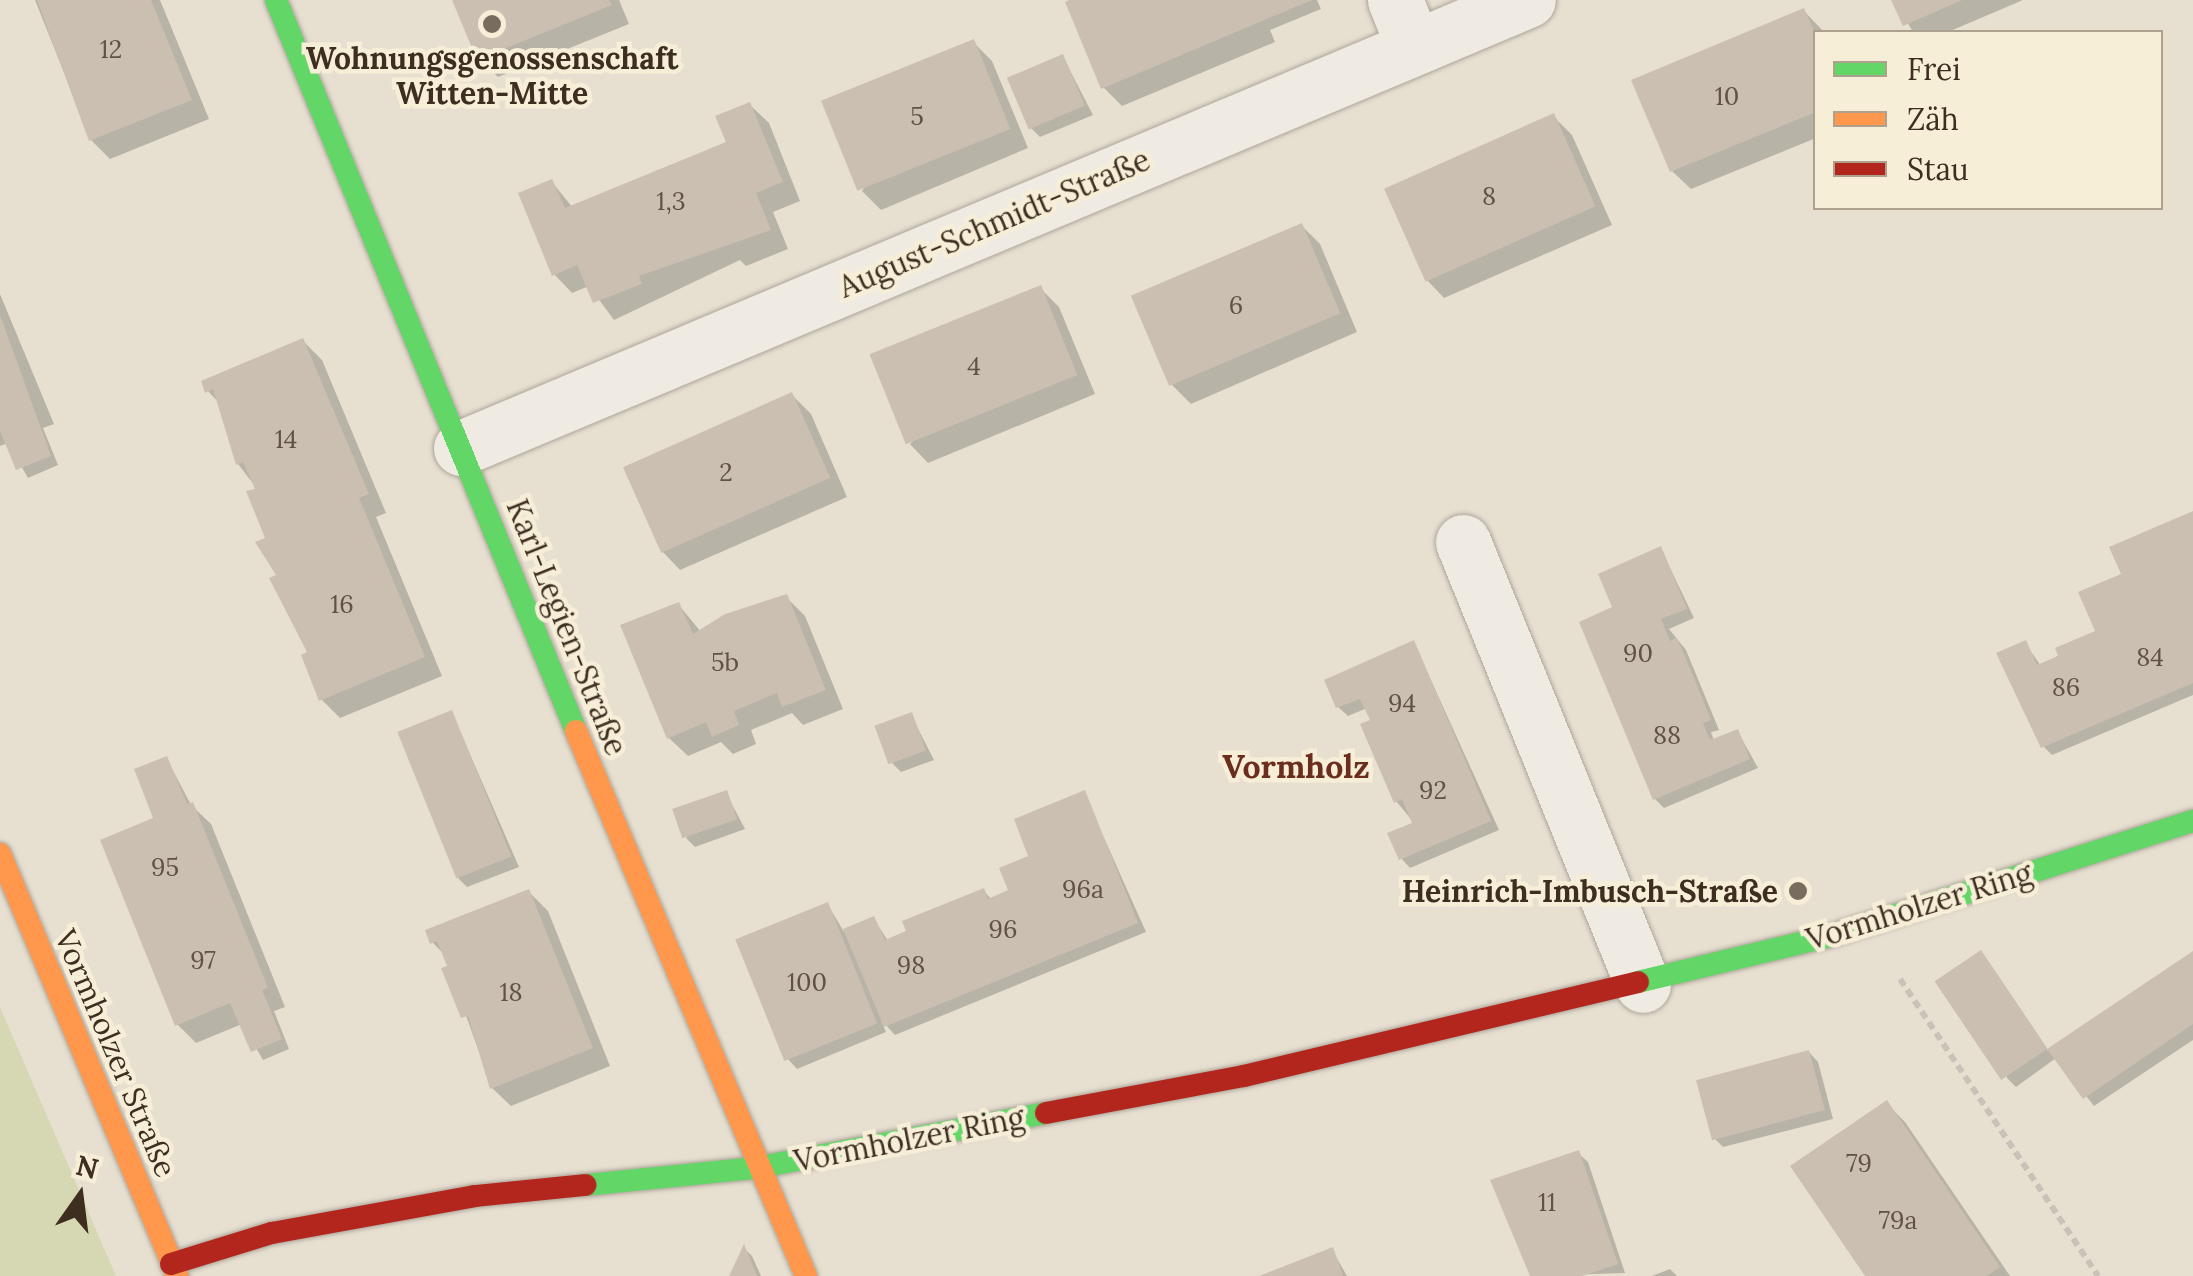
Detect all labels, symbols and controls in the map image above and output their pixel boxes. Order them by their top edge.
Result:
marker: Wohnungsgenossenschaft Witten-Mitte [481,13,503,35]
legend [1813,30,2163,210]
house number: 12 [100,34,122,64]
place label: Wohnungsgenossenschaft Witten-Mitte [306,40,678,110]
text: Frei [1907,50,1961,88]
house number: 10 [1715,81,1739,111]
text: Zäh [1907,100,1959,138]
house number: 5 [910,101,924,131]
street label: August-Schmidt-Straße [833,141,1155,305]
text: Stau [1907,150,1969,188]
house number: 8 [1482,181,1496,211]
house number: 1,3 [656,186,686,216]
house number: 6 [1229,290,1243,320]
house number: 4 [967,351,981,381]
house number: 14 [275,424,297,454]
house number: 2 [719,457,733,487]
street label: Karl-Legien-Straße [499,494,635,760]
house number: 16 [330,589,354,619]
house number: 90 [1623,638,1653,668]
house number: 84 [2136,642,2164,672]
house number: 5b [711,647,739,677]
house number: 86 [2052,672,2080,702]
house number: 94 [1388,688,1416,718]
house number: 88 [1653,720,1681,750]
district label: Vormholz [1222,748,1370,786]
house number: 92 [1419,775,1447,805]
house number: 95 [151,852,179,882]
street label: Vormholzer Ring [1802,855,2036,957]
place label: Heinrich-Imbusch-Straße [1402,873,1778,909]
house number: 96a [1062,874,1104,904]
marker: Heinrich-Imbusch-Straße [1787,880,1809,902]
house number: 96 [989,914,1017,944]
street label: Vormholzer Straße [48,924,184,1182]
house number: 97 [190,945,216,975]
house number: 98 [897,950,925,980]
house number: 100 [787,967,827,997]
house number: 18 [499,977,523,1007]
street label: Vormholzer Ring [791,1099,1027,1179]
north arrow [30,1146,130,1246]
text: N [72,1147,102,1187]
house number: 79 [1846,1148,1872,1178]
house number: 11 [1538,1187,1556,1217]
house number: 79a [1879,1205,1917,1235]

